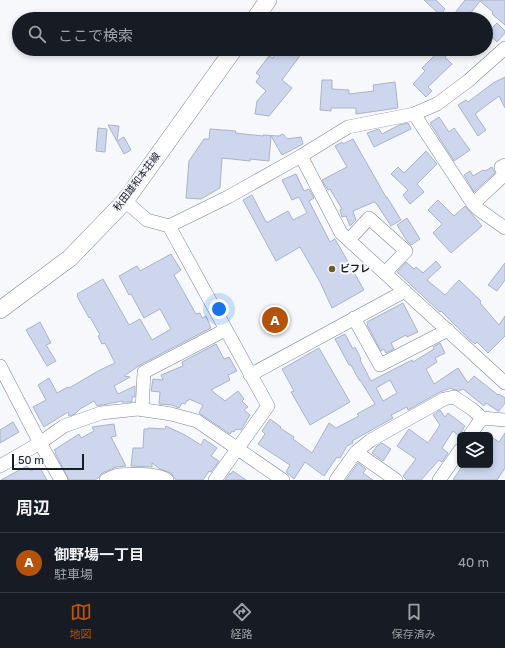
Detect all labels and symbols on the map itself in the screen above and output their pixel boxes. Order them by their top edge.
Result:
street label: 秋田雄和本荘線 [111,150,163,214]
place label: ビフレ [340,263,370,275]
marker: ビフレ [327,264,337,274]
your location [209,299,229,319]
pin: A [262,305,288,335]
scale bar [12,452,84,471]

